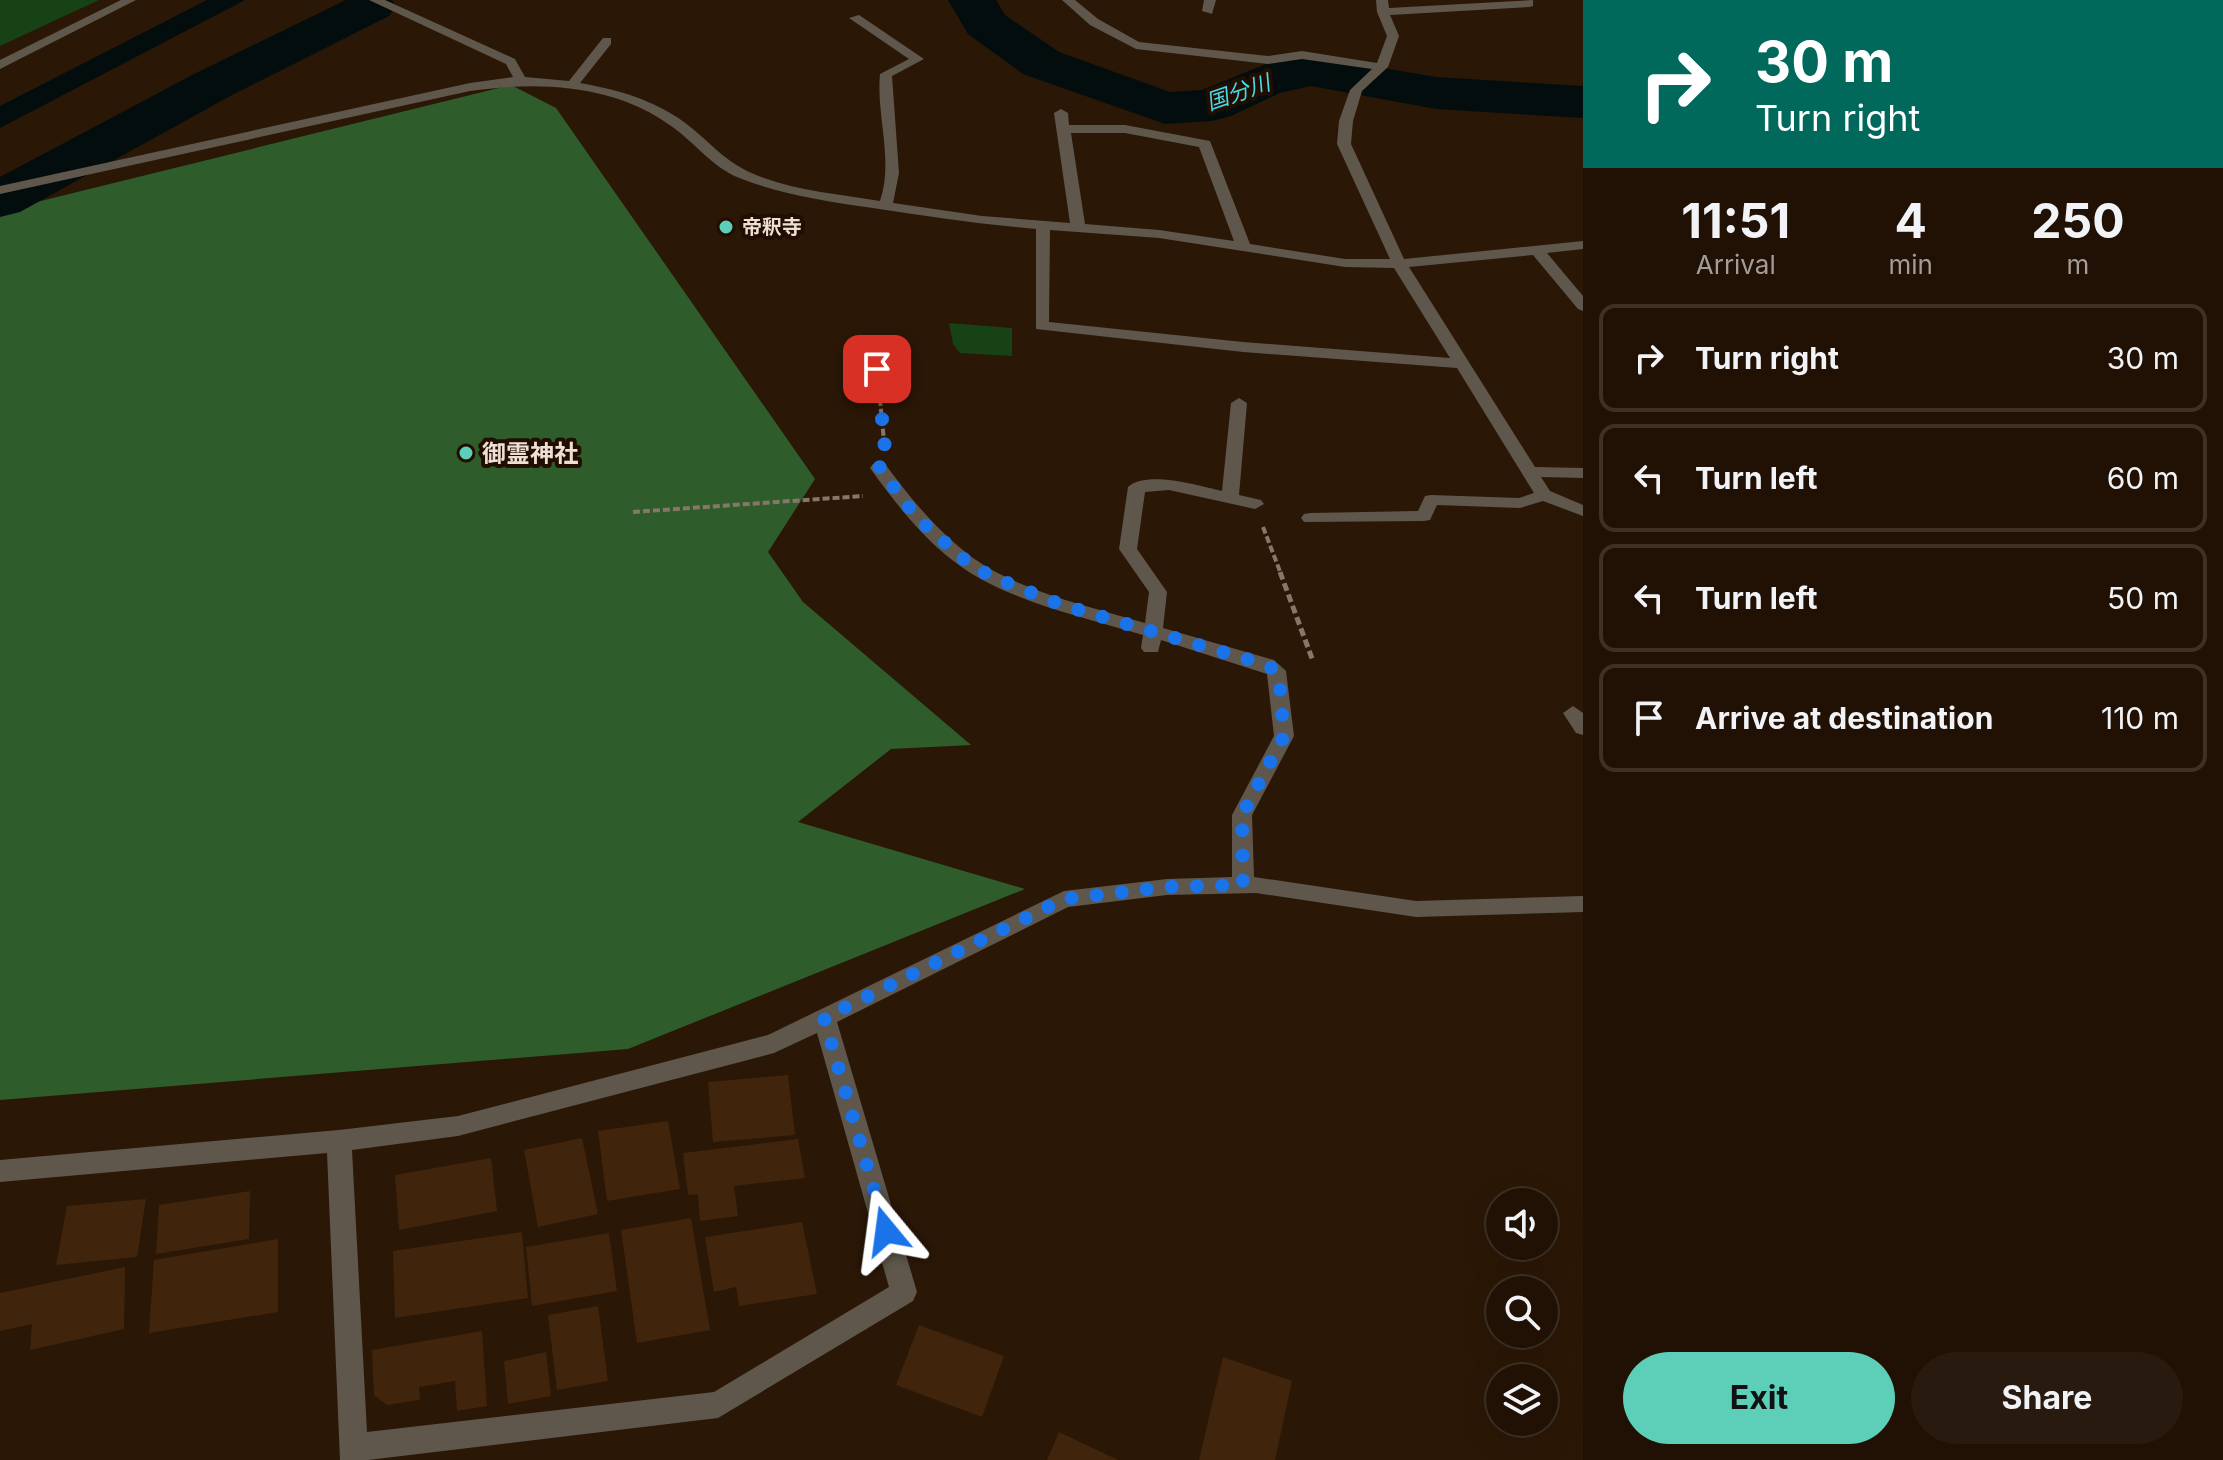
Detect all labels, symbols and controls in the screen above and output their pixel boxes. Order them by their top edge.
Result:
text: 30 m [1755,28,1893,96]
icon: right [1623,32,1727,136]
water label: 国分川 [1203,68,1275,115]
text: Turn right [1755,96,1920,140]
text: 11:51 [1681,191,1790,250]
text: 4 [1895,191,1927,250]
text: 250 [2031,191,2125,250]
place label: 帝釈寺 [742,215,802,239]
marker: 帝釈寺 [717,218,735,236]
text: Arrival [1696,249,1776,280]
text: min [1889,249,1933,280]
text: m [2067,249,2089,280]
pin [843,335,911,403]
icon: right [1627,336,1671,380]
text: Turn right [1695,340,1839,376]
text: 30 m [2107,340,2179,376]
icon: arrive [855,347,899,391]
place label: 御霊神社 [482,439,578,468]
marker: 御霊神社 [457,444,475,462]
icon: left [1627,456,1671,500]
text: Turn left [1695,460,1817,496]
text: 60 m [2107,460,2179,496]
icon: left [1627,576,1671,620]
text: Turn left [1695,580,1817,616]
text: 50 m [2107,580,2179,616]
icon: arrive [1627,696,1671,740]
text: Arrive at destination [1695,700,1993,736]
text: 110 m [2101,700,2179,736]
map controls [1486,1188,1558,1436]
button: sound [1486,1188,1558,1260]
position arrow [844,1189,928,1273]
button: search [1486,1276,1558,1348]
button: Exit [1623,1352,1895,1444]
button: Share [1911,1352,2183,1444]
button: layers [1486,1364,1558,1436]

